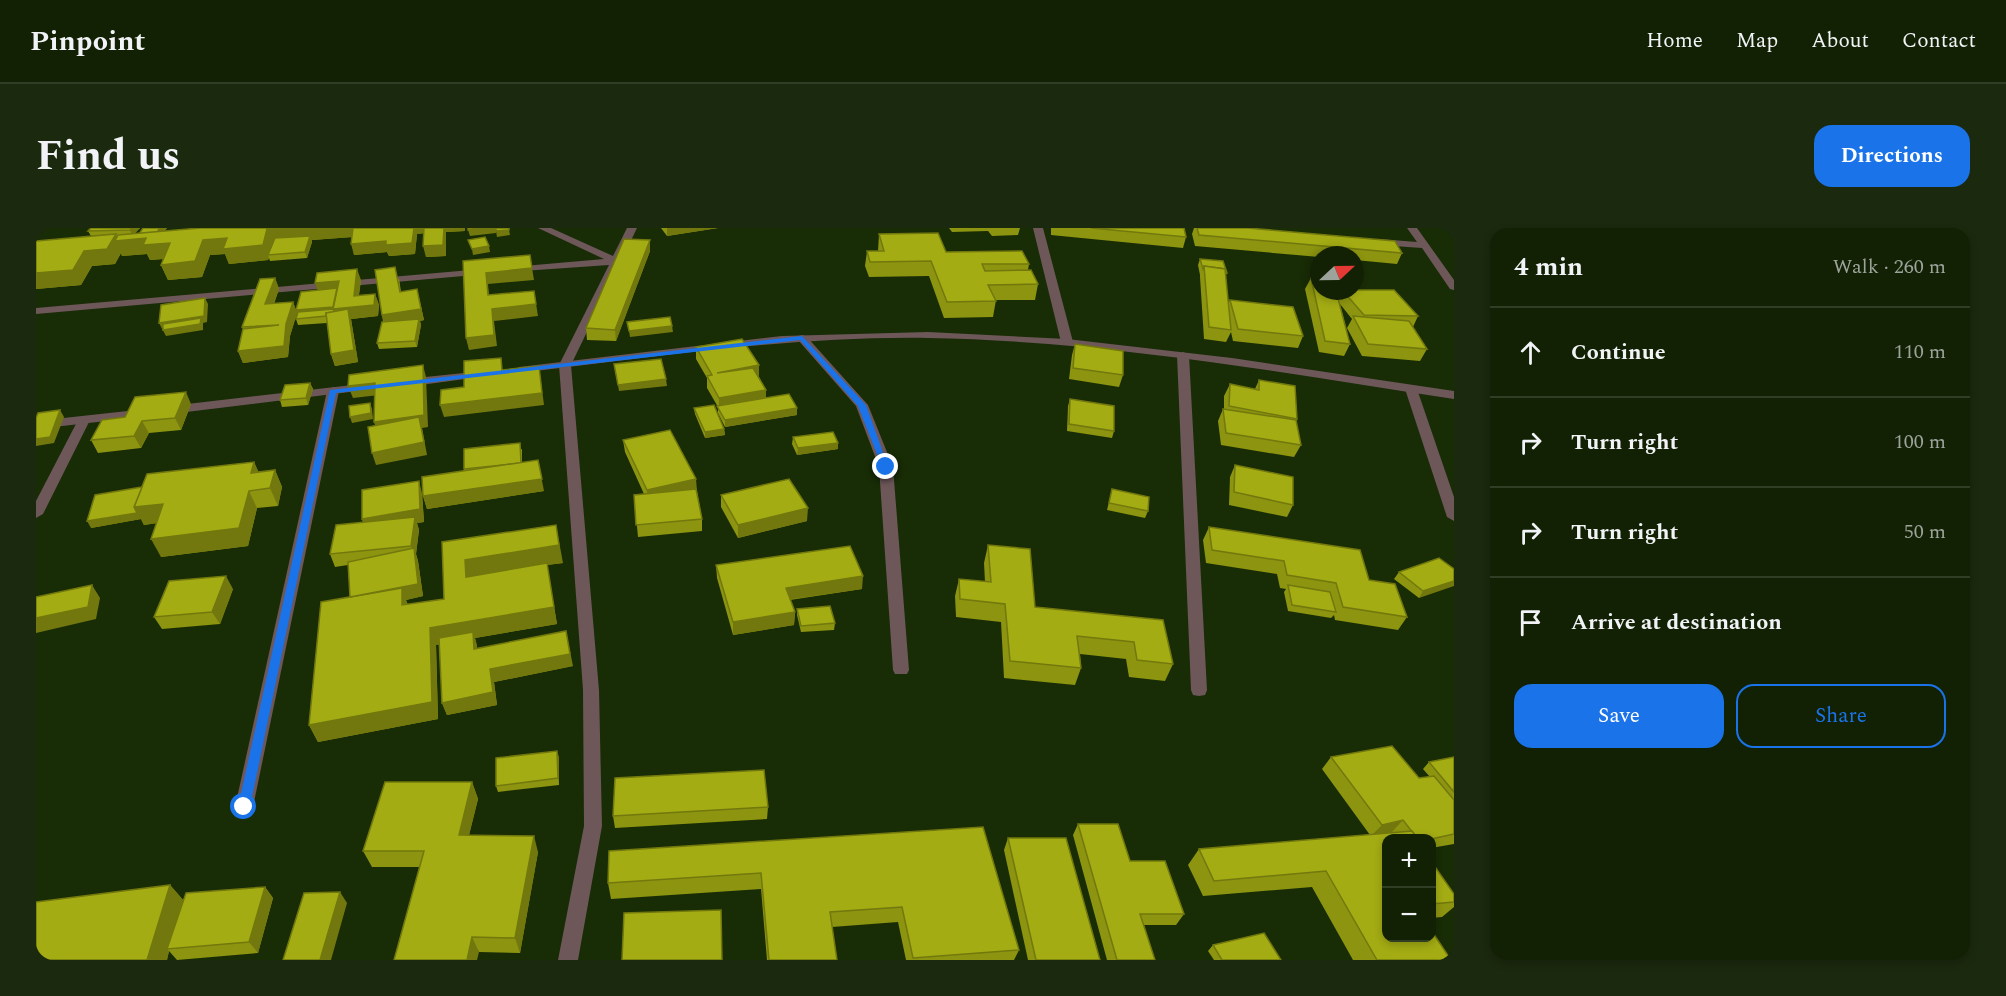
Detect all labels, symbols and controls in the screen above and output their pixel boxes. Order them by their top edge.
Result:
text: Pinpoint [30,20,145,63]
text: Home [1646,25,1703,57]
text: Map [1736,25,1778,57]
text: About [1811,25,1869,57]
text: Contact [1902,25,1976,57]
text: Find us [36,125,180,188]
button: Directions [1814,125,1970,187]
north arrow [1310,246,1364,300]
text: 4 min [1514,247,1583,287]
text: Walk · 260 m [1833,252,1946,282]
icon: ahead [1514,336,1547,369]
text: Continue [1571,336,1666,369]
text: 110 m [1894,337,1946,367]
icon: right [1514,426,1547,459]
text: Turn right [1571,426,1678,459]
text: 100 m [1894,427,1946,457]
route end [872,453,898,479]
icon: right [1514,516,1547,549]
text: Turn right [1571,516,1678,549]
text: 50 m [1904,517,1946,547]
icon: arrive [1514,606,1547,639]
text: Arrive at destination [1571,606,1782,639]
button: Save [1514,684,1724,748]
button: Share [1736,684,1946,748]
route start [230,793,256,819]
map controls [1382,834,1436,942]
button: + [1382,834,1436,888]
button: − [1382,888,1436,942]

